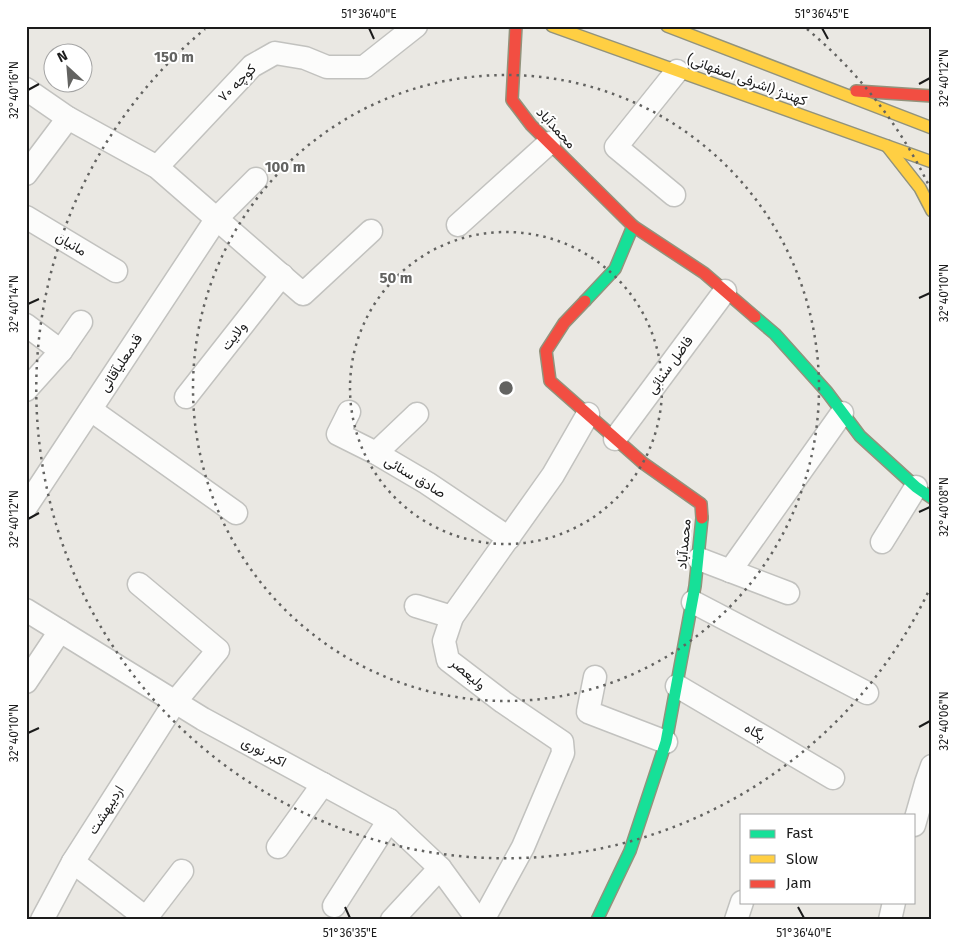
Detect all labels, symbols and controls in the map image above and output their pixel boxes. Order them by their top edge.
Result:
text: 51°36'40"E [341,7,397,21]
text: 51°36'45"E [795,7,849,21]
north arrow [42,42,92,92]
text: N [55,47,70,66]
text: 150 m [154,48,194,66]
text: 32°40'12"N [937,49,951,107]
street label: کهندژ (اشرفی اصفهانی) [685,50,809,110]
street label: کوچه ۷۰ [214,60,260,106]
text: 32°40'16"N [7,61,21,119]
street label: محمدآباد [533,104,579,152]
text: 100 m [265,158,305,176]
street label: مانیان [52,228,90,260]
text: 32°40'10"N [937,264,951,322]
text: 50 m [379,269,413,287]
text: 32°40'14"N [7,275,21,333]
street label: ولایت [218,318,250,354]
street label: قدمعلیآقائی [96,331,146,395]
street label: فاضل سنائی [643,333,697,397]
centre of rings [497,379,515,397]
street label: صادق سنائی [381,452,449,502]
text: 32°40'08"N [937,477,951,537]
text: 32°40'12"N [7,490,21,548]
street label: محمدآباد [673,518,695,570]
street label: ولیعصر [446,654,489,694]
text: 32°40'06"N [937,691,951,751]
text: 32°40'10"N [7,704,21,762]
street label: پگاه [741,719,769,746]
street label: اکبر نوری [239,733,289,771]
street label: اردیبهشت [84,782,128,838]
legend [740,814,916,904]
text: Fast [786,824,813,842]
text: Slow [786,850,818,868]
text: Jam [786,874,812,892]
text: 51°36'35"E [323,926,377,940]
text: 51°36'40"E [776,926,832,940]

